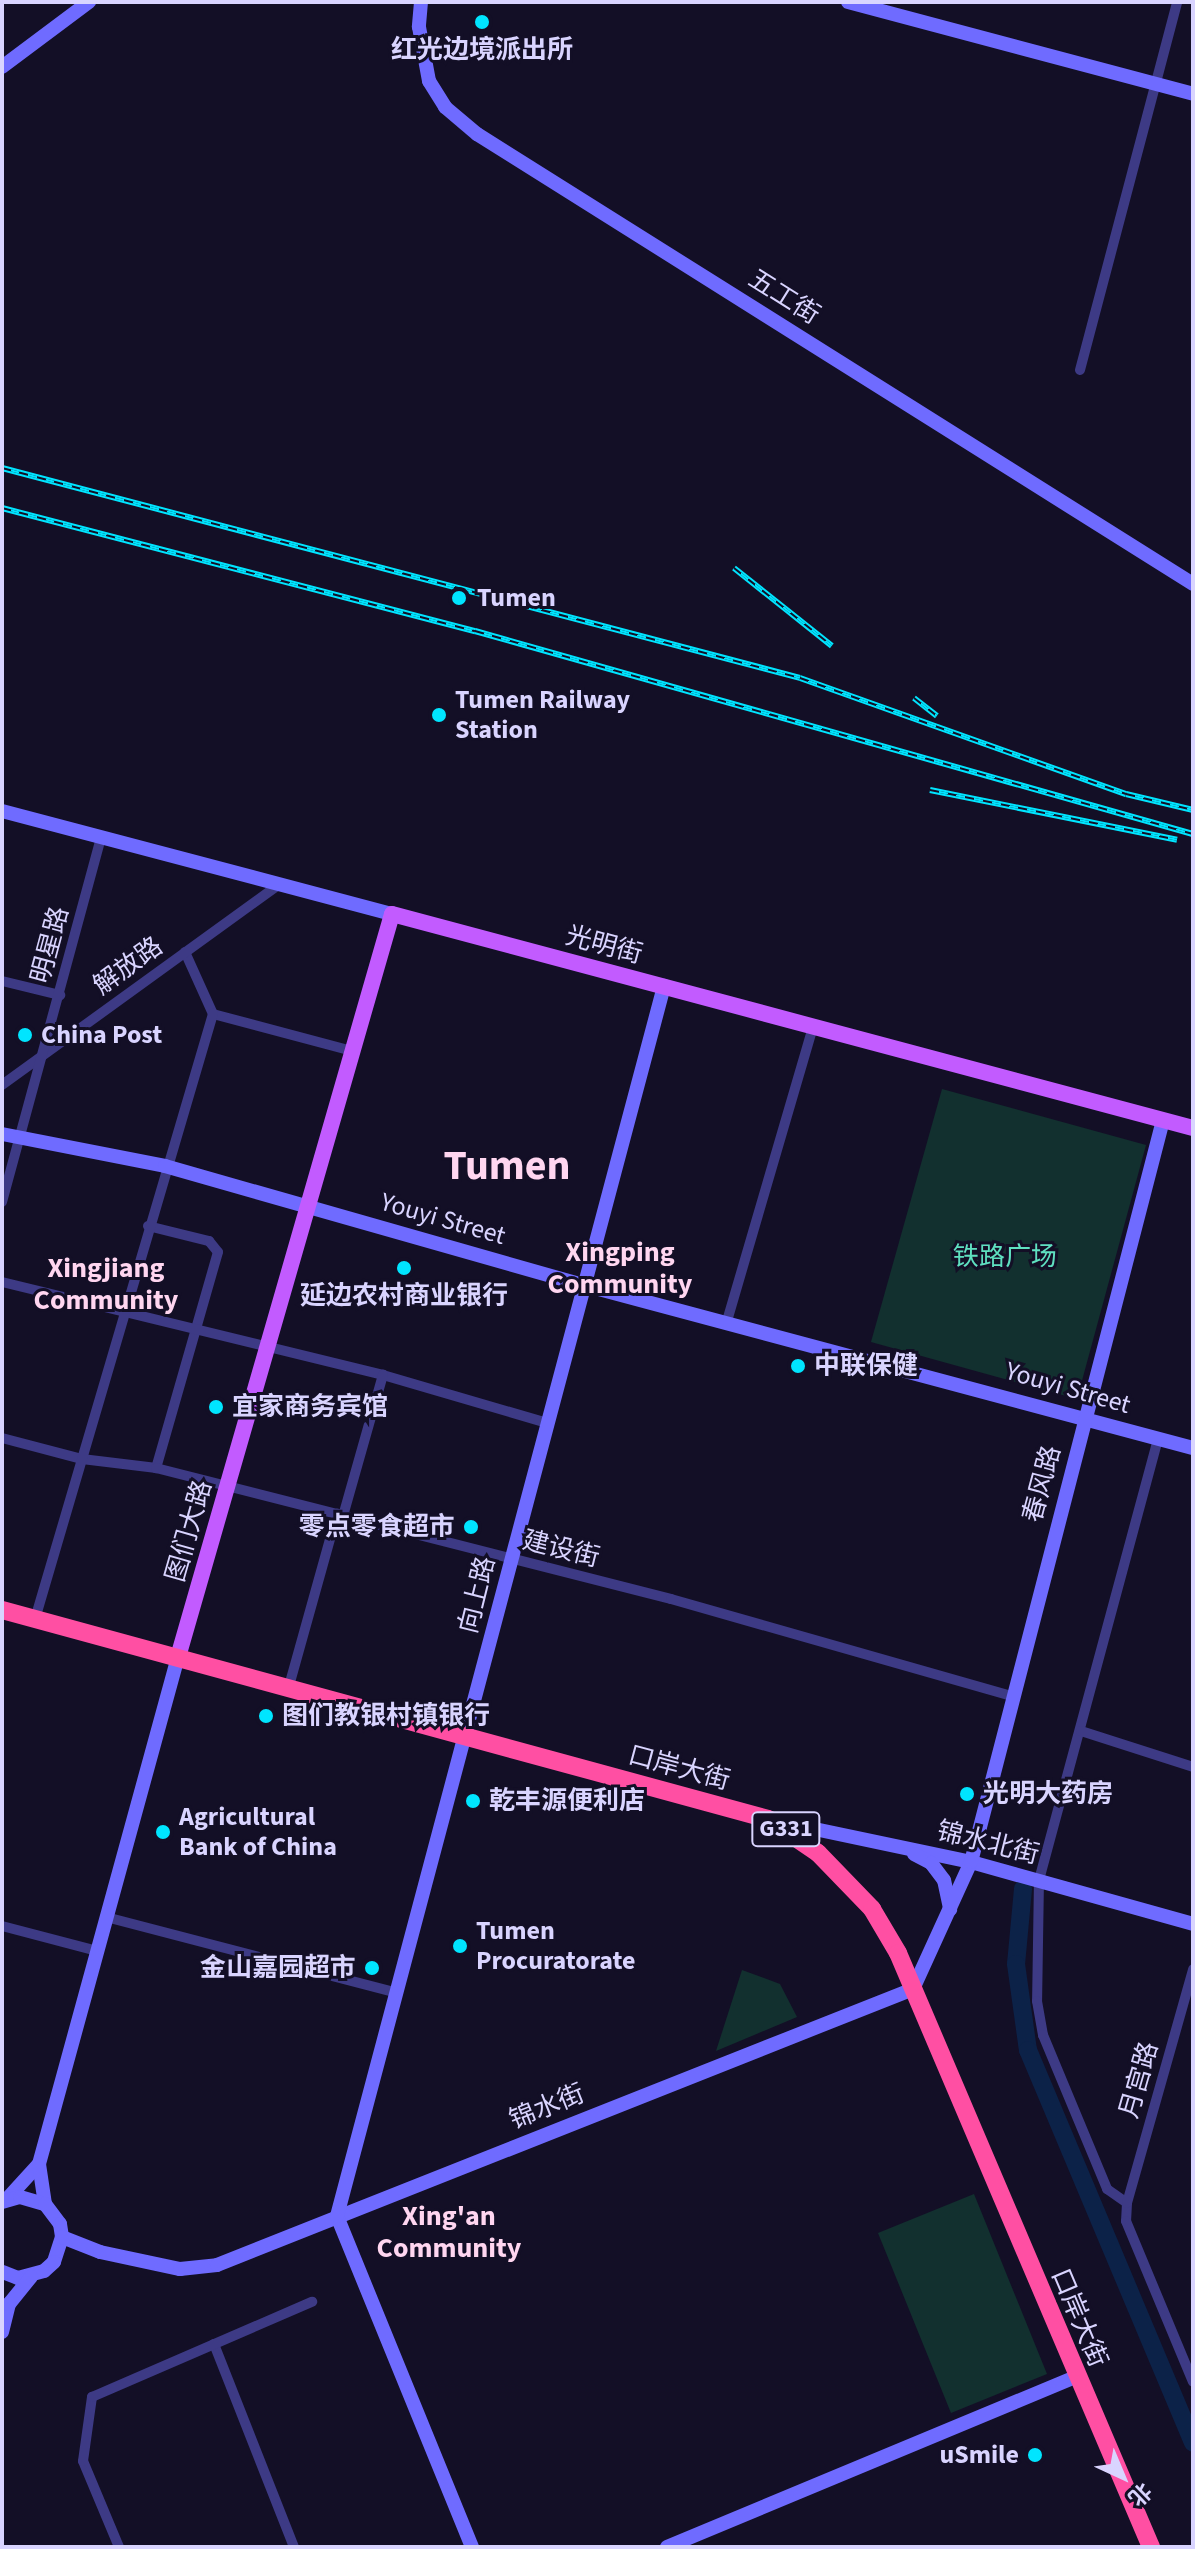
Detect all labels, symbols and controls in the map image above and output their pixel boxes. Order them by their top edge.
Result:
marker: 红光边境派出所 [473,13,491,31]
place label: 红光边境派出所 [391,34,573,66]
street label: 五工街 [743,263,825,331]
place label: Tumen [477,582,556,614]
marker: Tumen [448,587,470,609]
place label: Tumen Railway Station [455,684,630,746]
marker: Tumen Railway Station [430,706,448,724]
street label: 明星路 [25,903,75,987]
street label: 光明街 [562,920,646,970]
street label: 解放路 [87,930,169,1002]
place label: China Post [41,1019,162,1051]
marker: China Post [16,1026,34,1044]
district label: Tumen [443,1141,571,1191]
street label: Youyi Street [377,1186,509,1252]
district label: Xingping Community [548,1235,692,1301]
park label: 铁路广场 [953,1241,1057,1273]
district label: Xingjiang Community [34,1251,178,1317]
marker: 延边农村商业银行 [395,1259,413,1277]
place label: 延边农村商业银行 [300,1280,508,1312]
place label: 中联保健 [814,1350,918,1382]
street label: Youyi Street [1002,1355,1134,1421]
marker: 中联保健 [789,1357,807,1375]
place label: 宜家商务宾馆 [232,1391,388,1423]
marker: 宜家商务宾馆 [207,1398,225,1416]
street label: 春风路 [1017,1442,1067,1526]
street label: 图们大路 [160,1477,218,1585]
place label: 零点零食超市 [299,1511,455,1543]
marker: 零点零食超市 [462,1518,480,1536]
street label: 建设街 [519,1524,603,1574]
street label: 向上路 [452,1553,502,1637]
place label: 图们教银村镇银行 [282,1700,490,1732]
marker: 图们教银村镇银行 [257,1707,275,1725]
street label: 口岸大街 [625,1739,733,1797]
place label: 光明大药房 [983,1778,1113,1810]
place label: 乾丰源便利店 [489,1785,645,1817]
marker: 光明大药房 [958,1785,976,1803]
marker: 乾丰源便利店 [464,1792,482,1810]
place label: Agricultural Bank of China [179,1801,337,1862]
road number: G331 [750,1809,822,1849]
street label: 锦水北街 [934,1815,1042,1871]
marker: Agricultural Bank of China [154,1823,172,1841]
place label: Tumen Procuratorate [476,1915,635,1976]
marker: Tumen Procuratorate [451,1937,469,1955]
place label: 金山嘉园超市 [200,1952,356,1984]
marker: 金山嘉园超市 [363,1959,381,1977]
street label: 月宫路 [1113,2038,1165,2122]
street label: 锦水街 [505,2078,589,2136]
district label: Xing'an Community [377,2199,521,2265]
street label: 口岸大街 [1044,2264,1114,2372]
north arrow [1083,2437,1163,2517]
place label: uSmile [939,2439,1019,2471]
marker: uSmile [1026,2446,1044,2464]
text: 北 [1121,2475,1159,2513]

